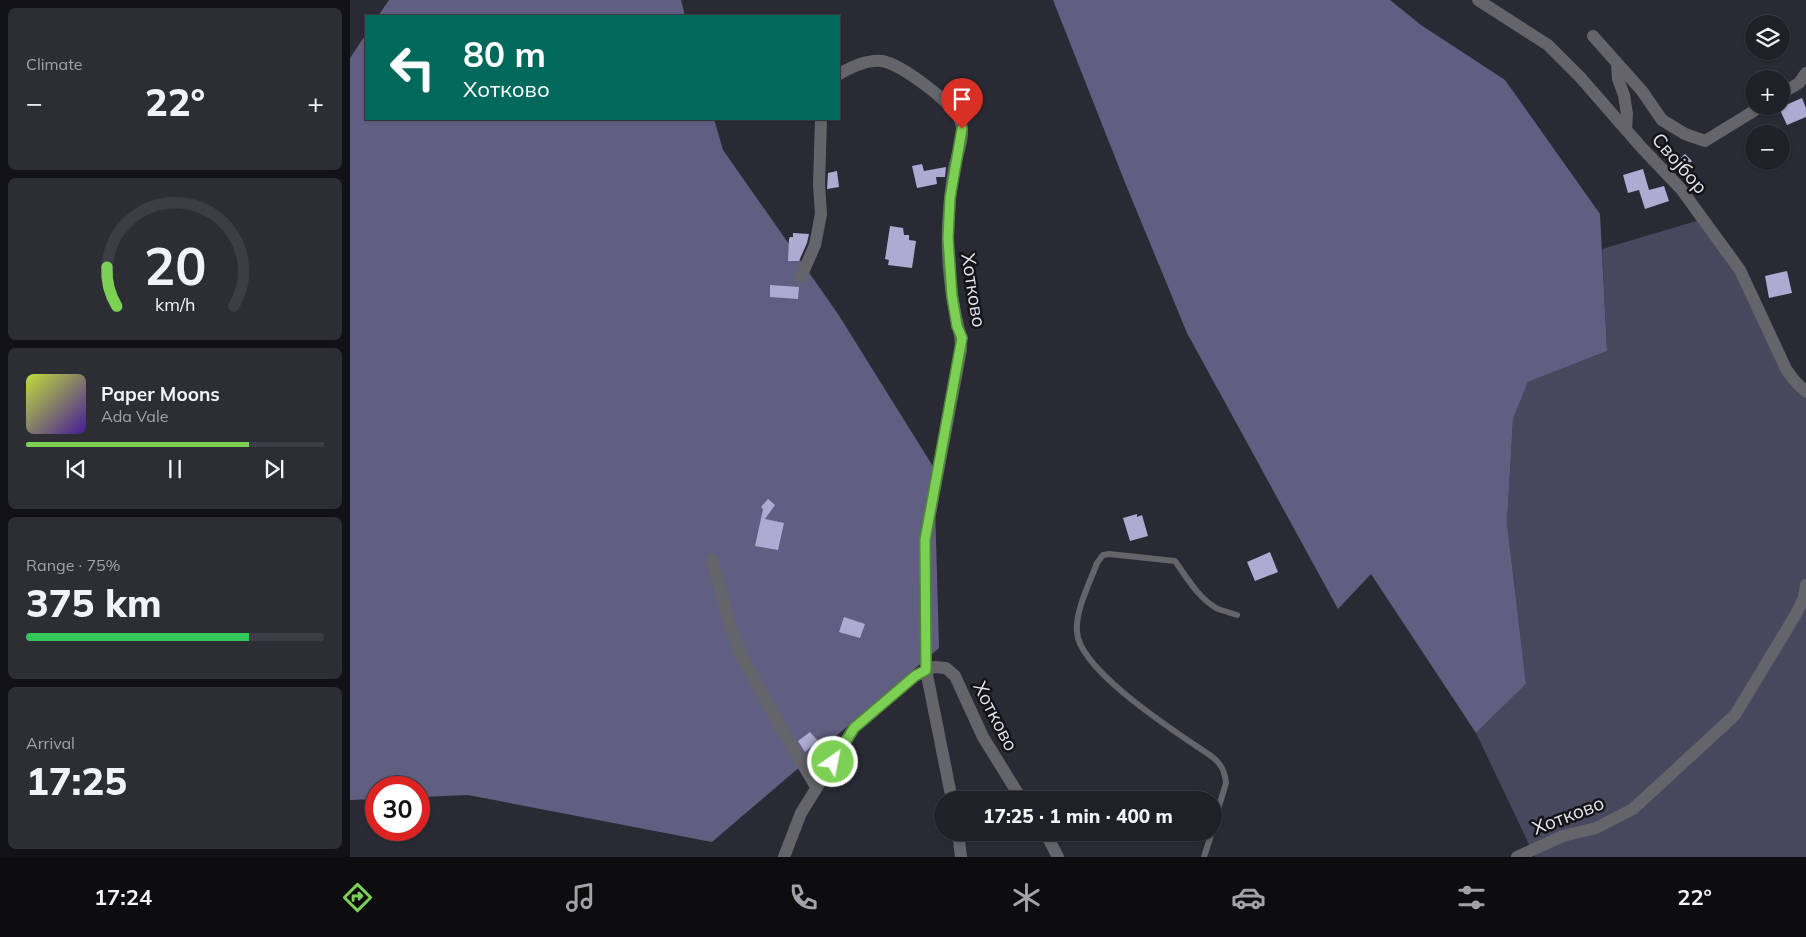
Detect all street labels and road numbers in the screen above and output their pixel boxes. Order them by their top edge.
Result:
street label: Својбор [1647,128,1713,198]
street label: Хотково [956,251,992,329]
street label: Хотково [968,677,1024,755]
street label: Хотково [1529,790,1607,840]

